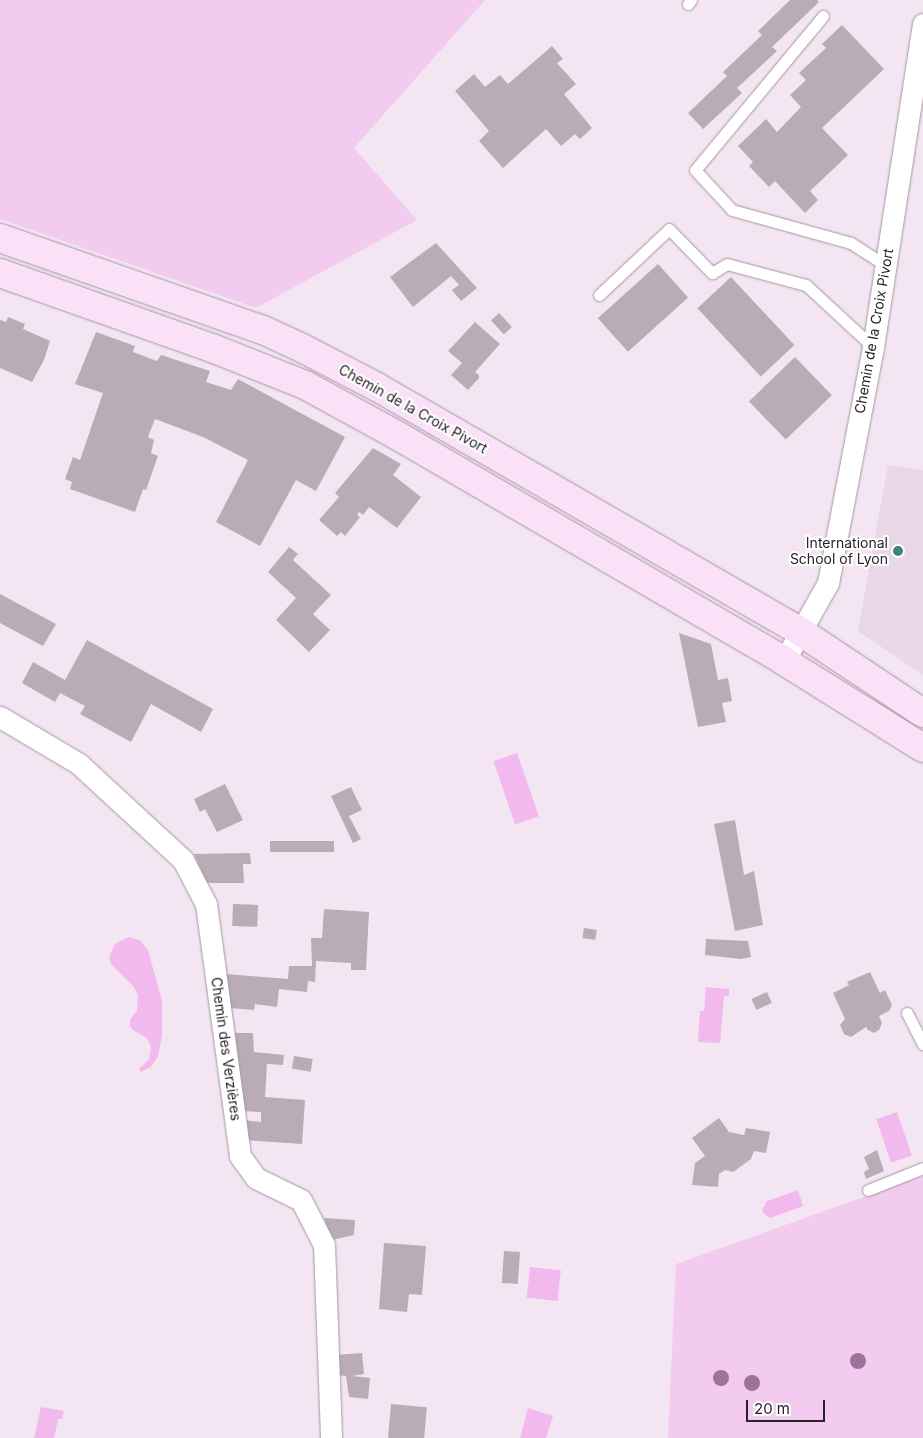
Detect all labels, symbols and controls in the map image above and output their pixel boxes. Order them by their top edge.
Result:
street label: Chemin de la Croix Pivort [851,247,897,415]
street label: Chemin de la Croix Pivort [336,361,490,457]
place label: International School of Lyon [790,535,888,568]
marker: International School of Lyon [892,545,904,557]
street label: Chemin des Verzières [208,976,244,1122]
scale bar [748,1390,827,1422]
text: 20 m [754,1399,790,1418]

